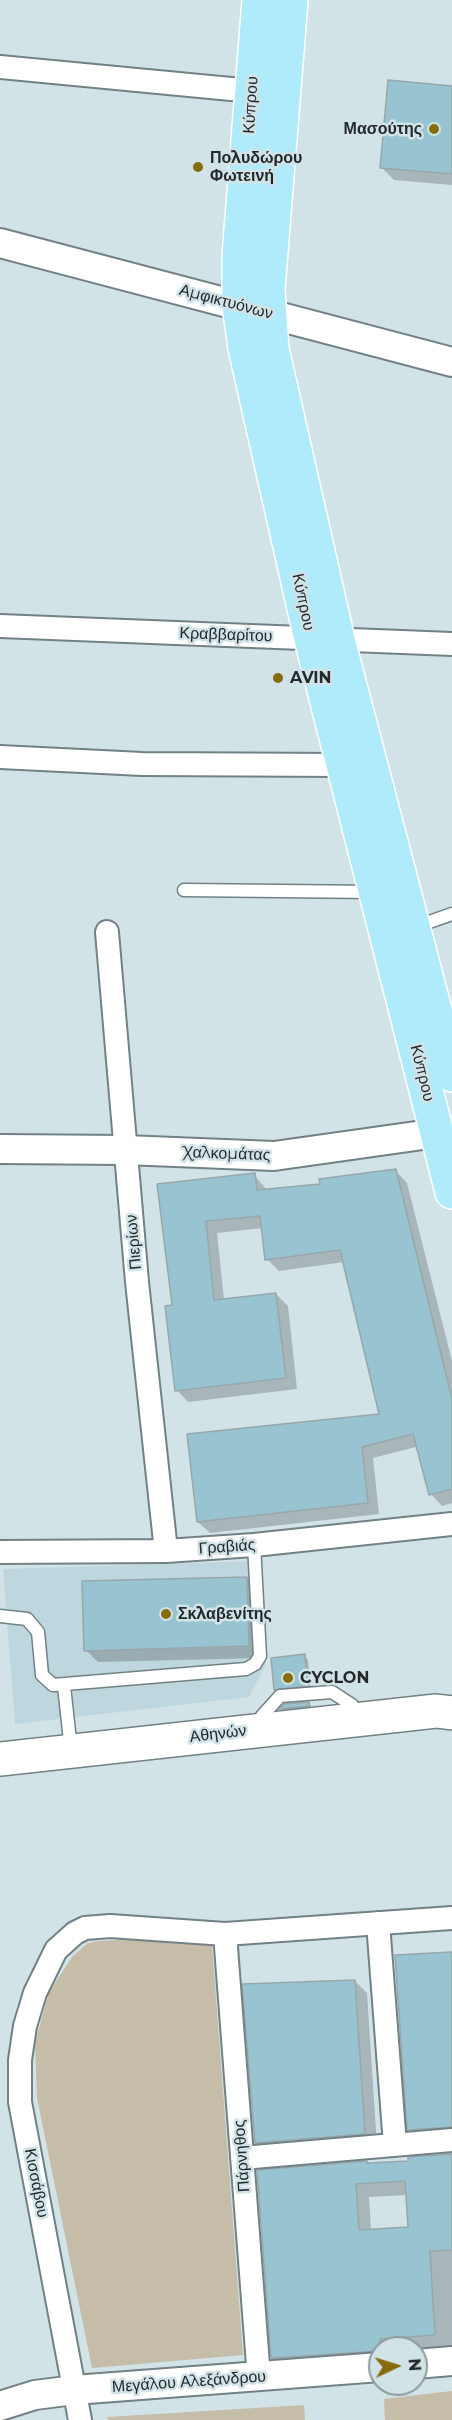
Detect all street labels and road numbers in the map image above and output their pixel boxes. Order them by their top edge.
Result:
street label: Κύπρου [239,76,263,134]
street label: Αμφικτυόνων [177,280,275,324]
street label: Κύπρου [288,572,318,632]
street label: Κραββαρίτου [179,624,273,646]
street label: Κύπρου [406,1043,438,1103]
street label: Χαλκομάτας [183,1143,271,1165]
street label: Πιερίων [122,1214,146,1270]
street label: Γραβιάς [198,1535,256,1559]
street label: Αθηνών [189,1721,247,1747]
street label: Πάρνηθος [230,2119,254,2193]
street label: Κισσάβου [20,2147,52,2219]
street label: Μεγάλου Αλεξάνδρου [111,2367,267,2397]

